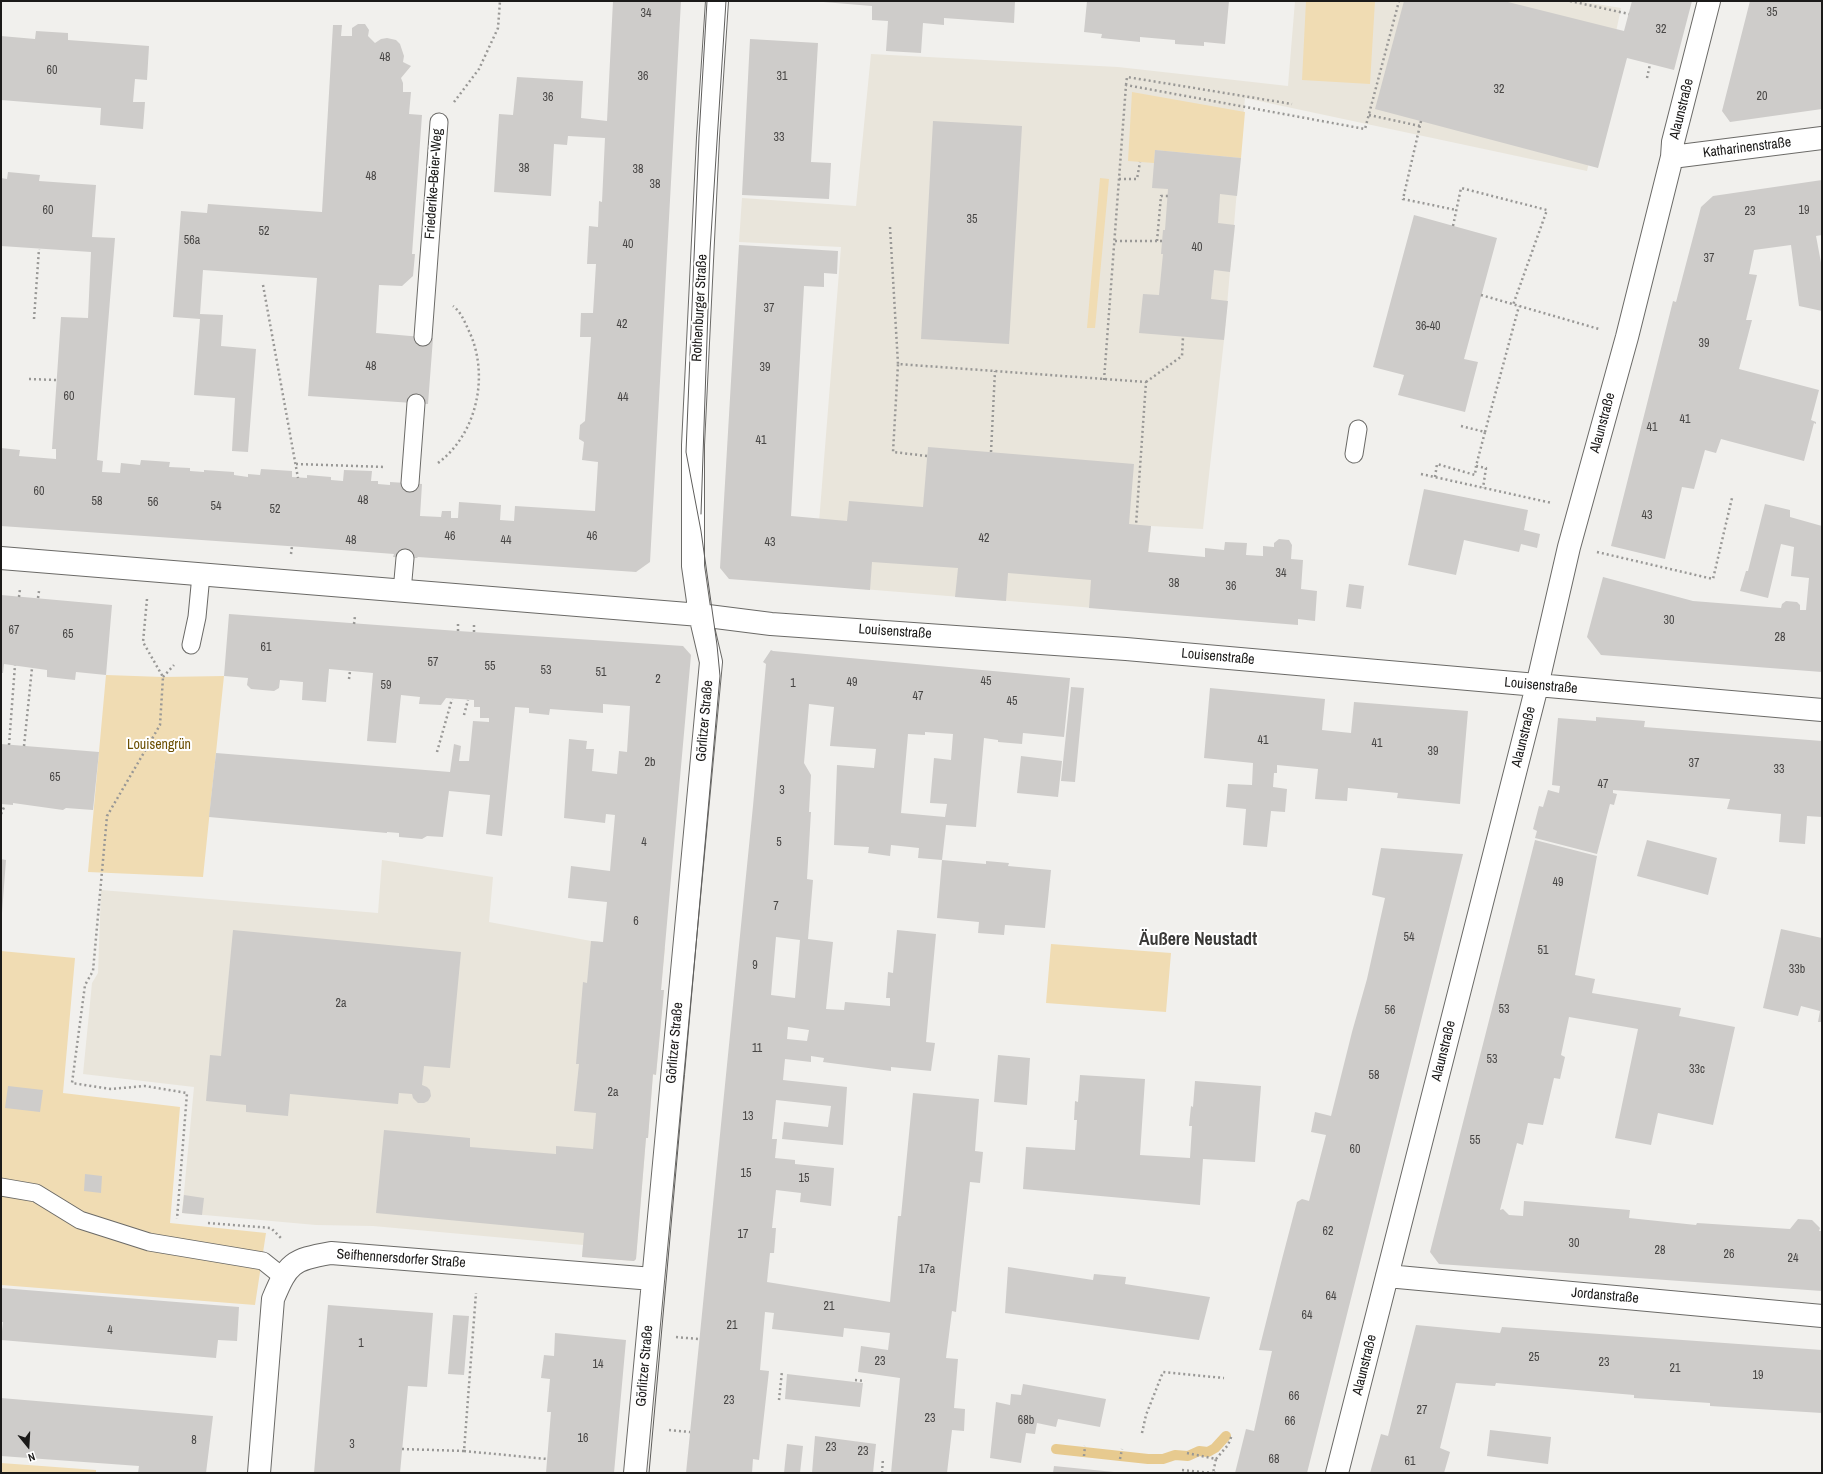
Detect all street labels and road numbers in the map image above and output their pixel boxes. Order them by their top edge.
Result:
street label: Alaunstraße [1666,77,1698,141]
street label: Friederike-Beier-Weg [422,128,446,240]
street label: Katharinenstraße [1702,134,1792,162]
street label: Rothenburger Straße [689,254,711,362]
street label: Alaunstraße [1587,391,1619,455]
street label: Louisenstraße [858,621,932,643]
street label: Louisenstraße [1181,645,1255,669]
street label: Louisenstraße [1504,674,1578,698]
street label: Görlitzer Straße [693,680,717,762]
street label: Alaunstraße [1508,705,1540,769]
street label: Görlitzer Straße [663,1002,687,1084]
street label: Alaunstraße [1428,1019,1460,1083]
street label: Seifhennersdorfer Straße [336,1246,466,1272]
street label: Jordanstraße [1571,1285,1639,1307]
street label: Görlitzer Straße [633,1325,657,1407]
street label: Alaunstraße [1349,1333,1381,1397]

